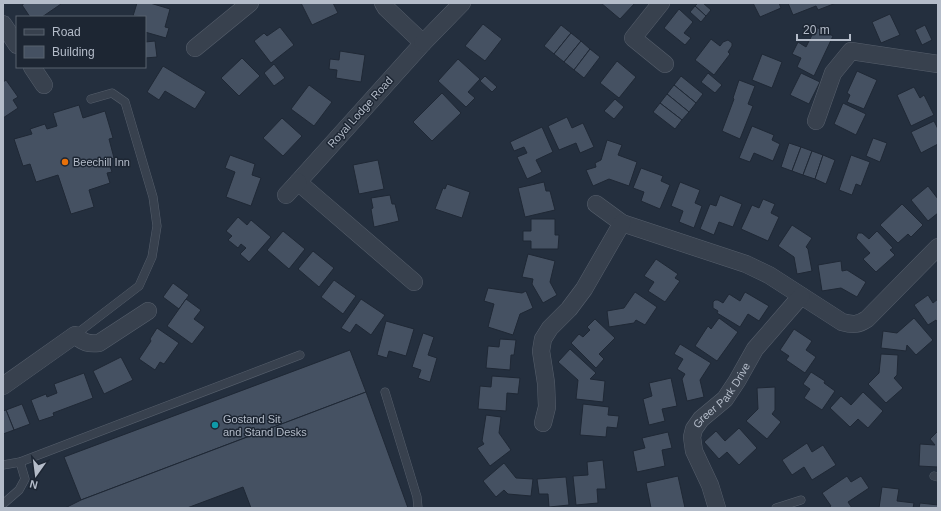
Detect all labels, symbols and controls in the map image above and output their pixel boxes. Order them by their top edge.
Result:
legend [16,16,146,68]
scale bar [797,16,850,42]
text: 20 m [803,23,830,37]
text: Road [52,25,81,39]
text: Building [52,45,95,59]
street label: Royal Lodge Road [325,74,395,150]
place label: Beechill Inn [73,156,130,168]
marker: Beechill Inn [60,157,70,167]
street label: Greer Park Drive [691,360,752,430]
place label: Gostand Sit and Stand Desks [223,413,307,438]
marker: Gostand Sit and Stand Desks [210,420,220,430]
north arrow [16,455,56,495]
text: N [28,478,39,491]

